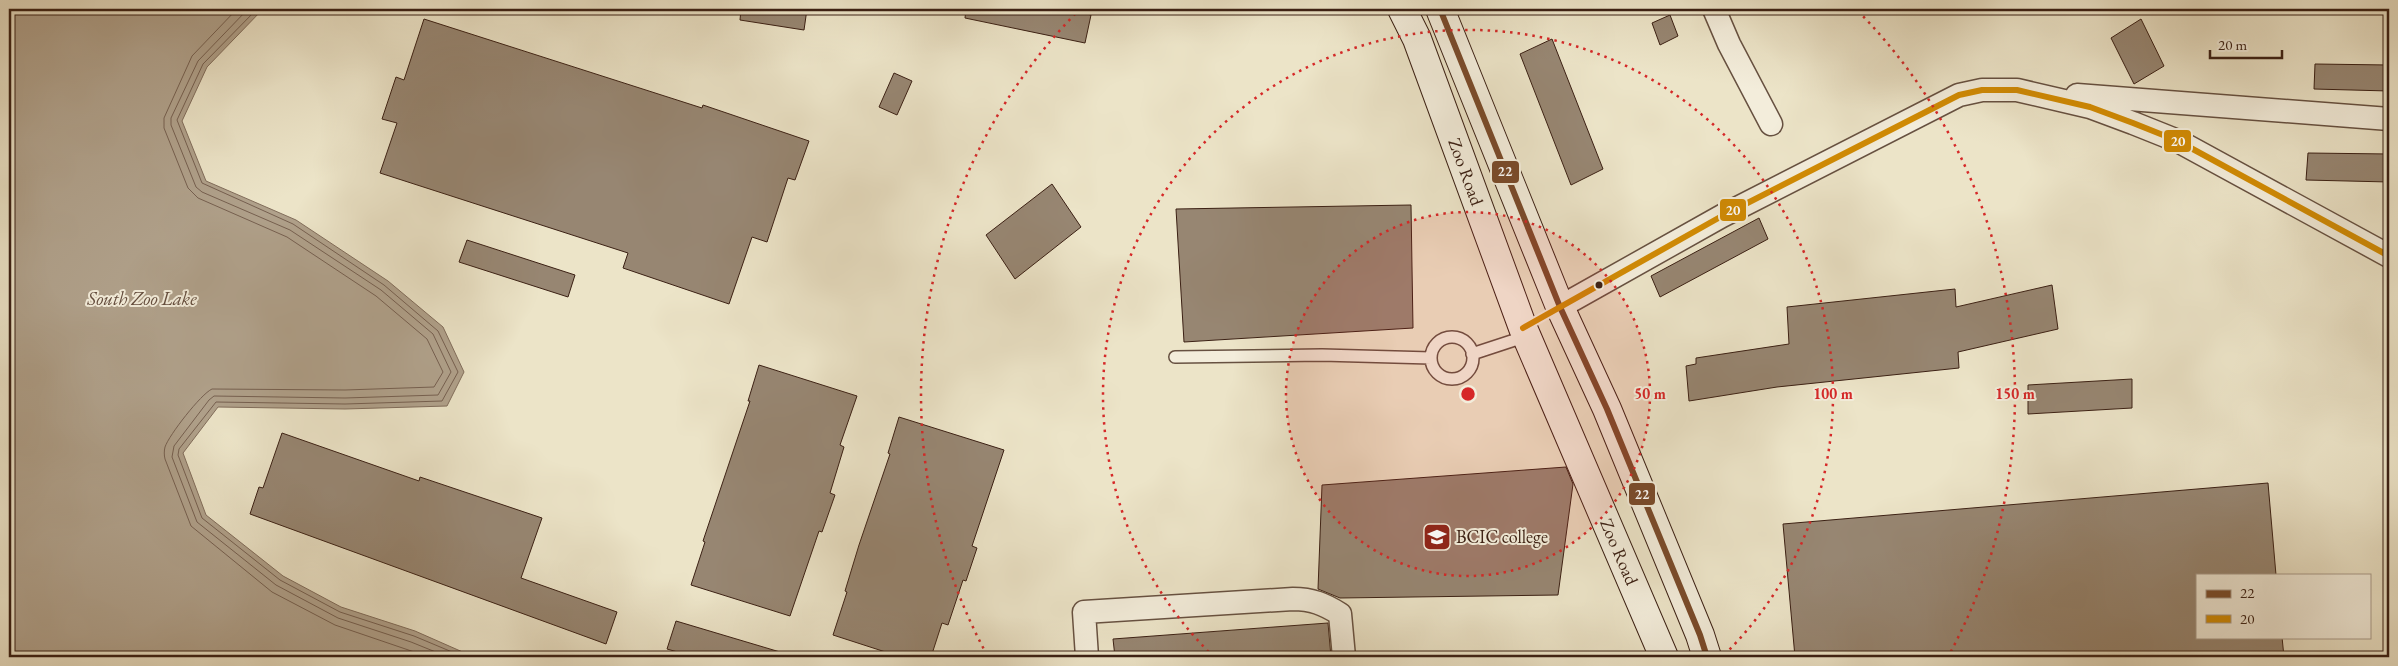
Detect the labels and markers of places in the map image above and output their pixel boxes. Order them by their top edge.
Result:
unlabelled marker [1594,280,1604,290]
centre of rings [1459,385,1477,403]
school or university icon: BCIC college [1422,522,1452,552]
place label: BCIC college [1456,525,1548,548]

